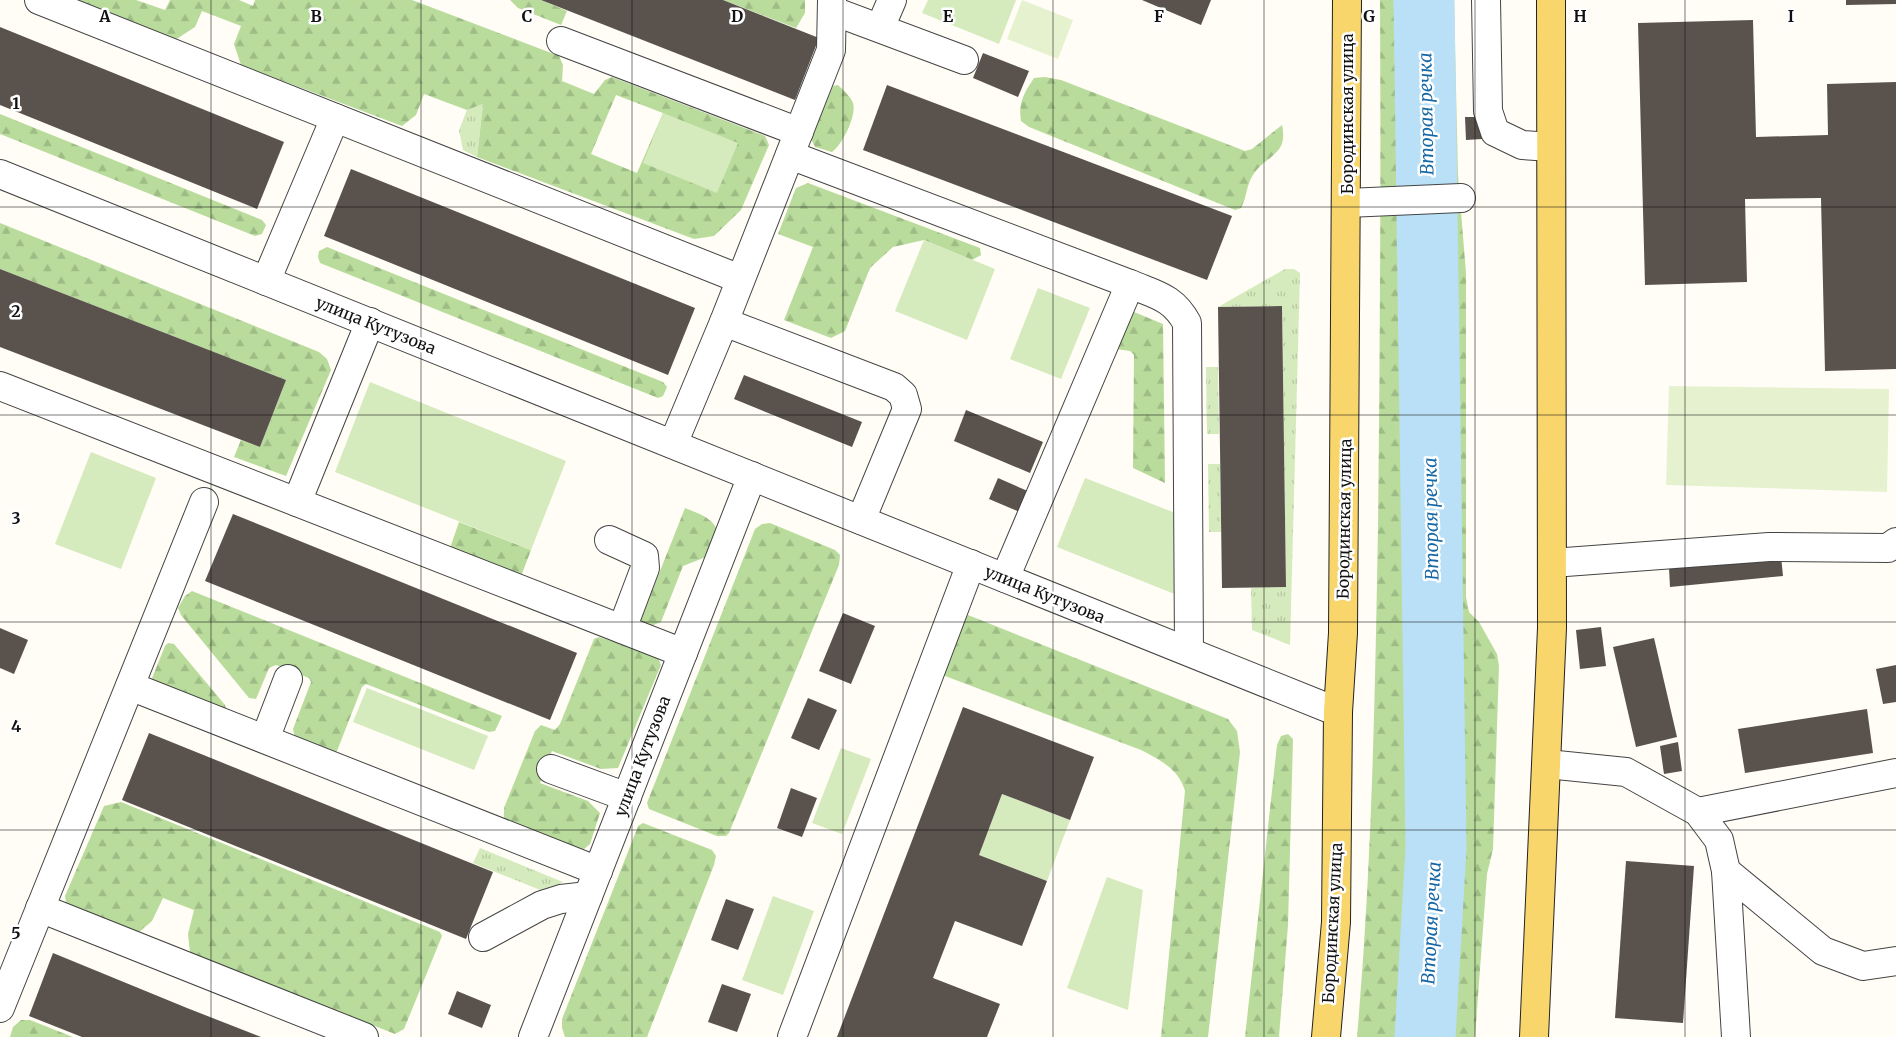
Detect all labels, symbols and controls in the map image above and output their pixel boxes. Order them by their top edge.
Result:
text: A [98,6,111,26]
text: B [310,6,322,26]
text: C [522,6,532,26]
text: D [731,6,743,26]
text: E [943,6,954,26]
text: F [1154,6,1164,26]
text: G [1363,6,1375,26]
text: H [1573,6,1587,26]
text: I [1788,6,1794,26]
street label: Бородинская улица [1337,33,1357,194]
water label: Вторая речка [1413,52,1439,176]
text: 1 [12,93,20,113]
street label: улица Кутузова [313,292,439,358]
text: 2 [11,301,21,321]
street label: Бородинская улица [1333,438,1355,600]
water label: Вторая речка [1418,457,1444,581]
text: 3 [11,508,21,528]
street label: улица Кутузова [982,561,1108,627]
street label: улица Кутузова [610,692,674,819]
text: 4 [11,716,21,736]
street label: Бородинская улица [1318,842,1346,1004]
water label: Вторая речка [1416,861,1446,985]
text: 5 [11,923,21,943]

